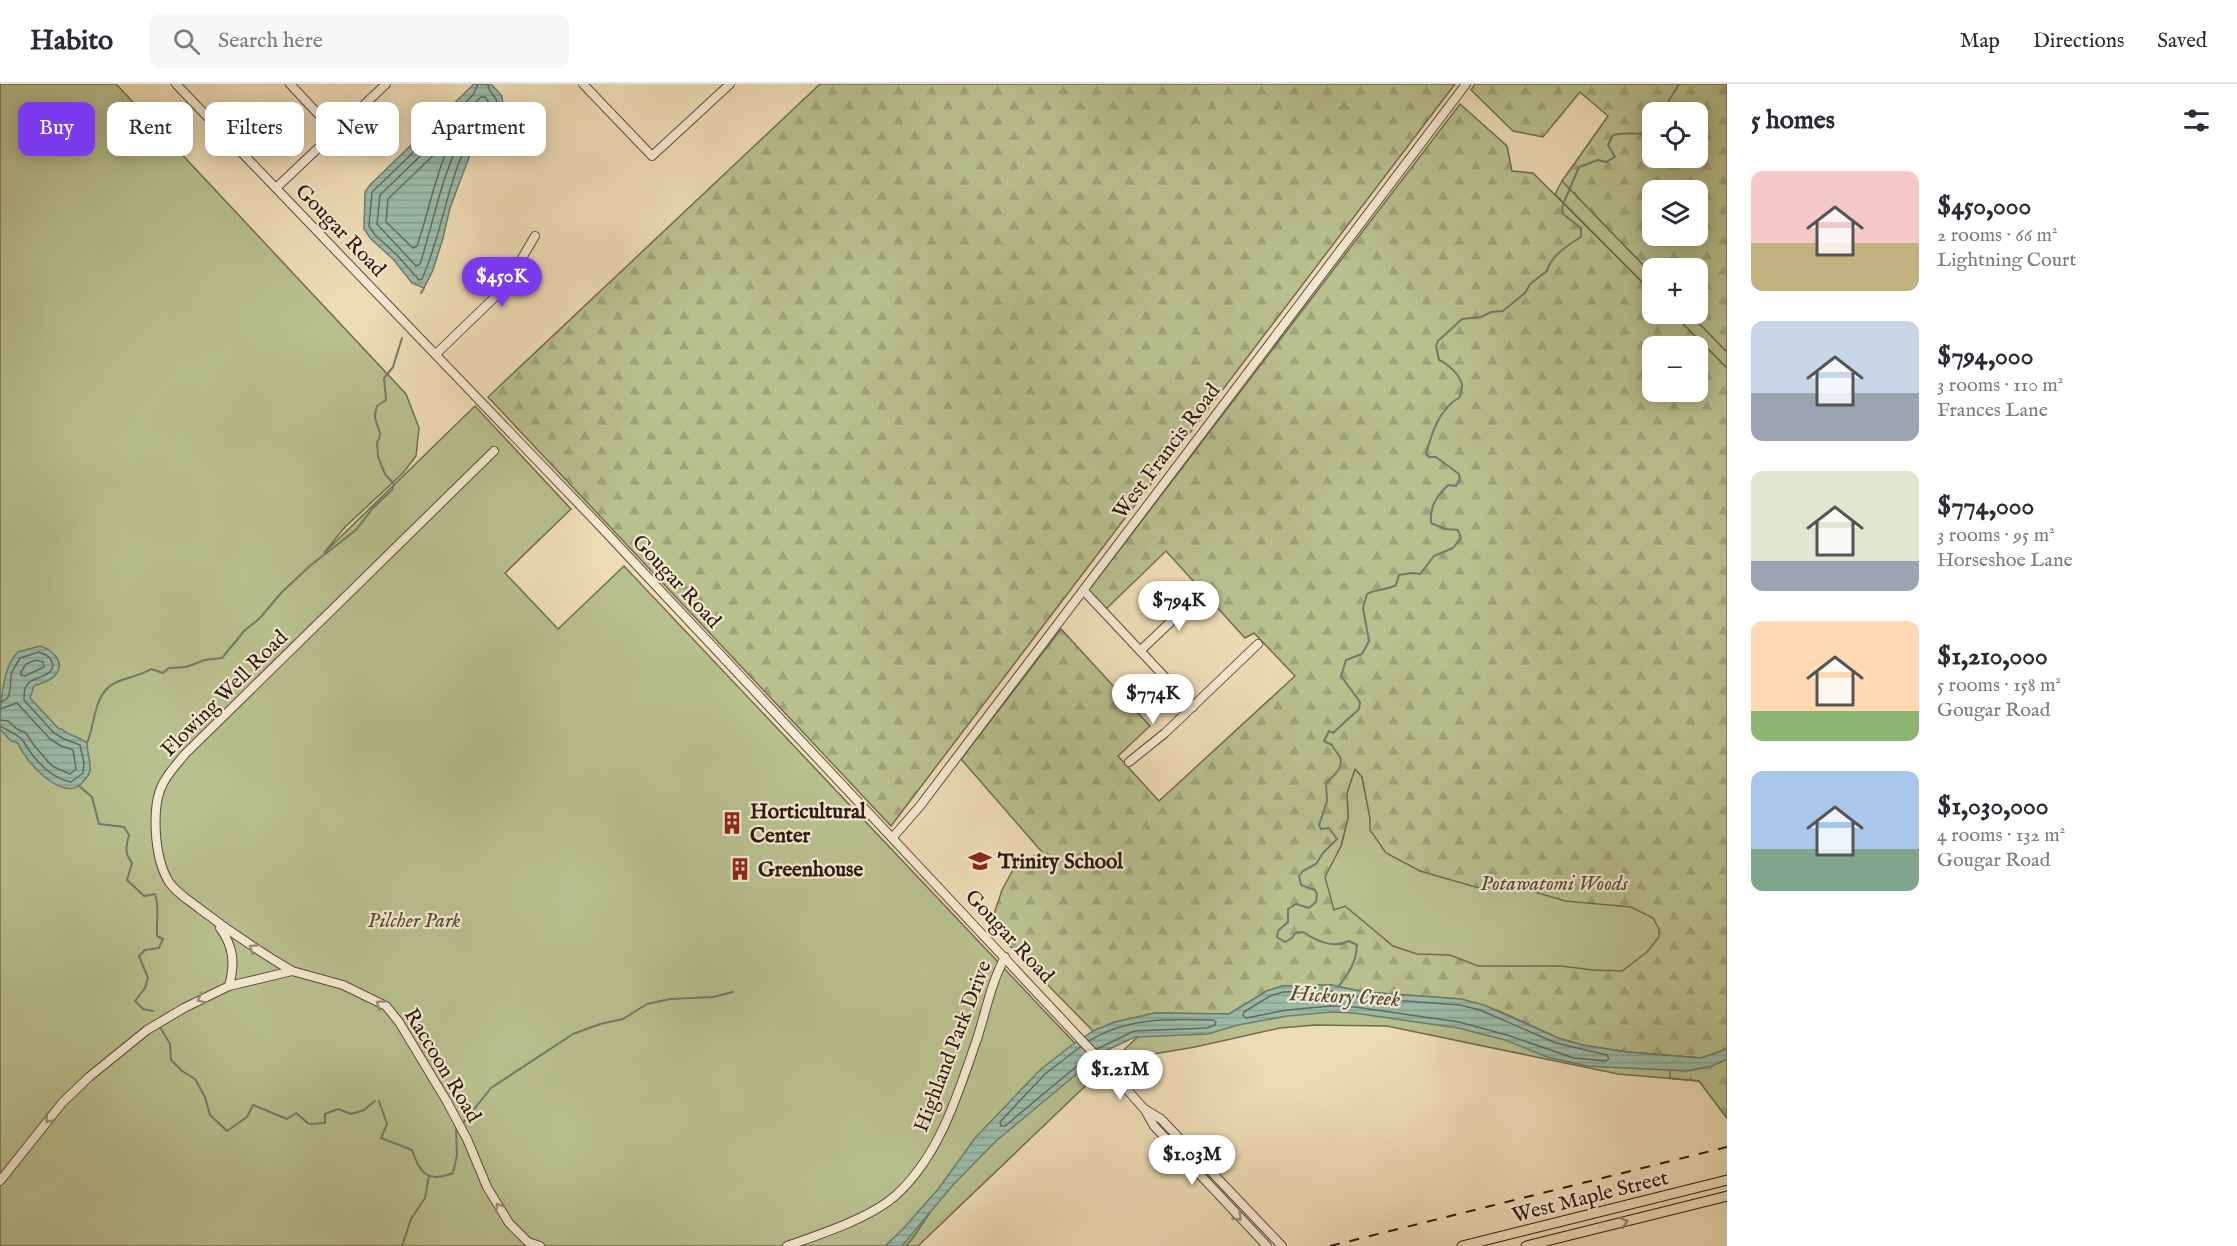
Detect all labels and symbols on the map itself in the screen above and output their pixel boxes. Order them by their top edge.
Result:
street label: Gougar Road [289,179,392,284]
pin: $450K [460,257,544,308]
street label: West Francis Road [1107,378,1227,525]
street label: Gougar Road [625,529,727,635]
pin: $794K [1137,581,1221,632]
street label: Flowing Well Road [156,624,295,763]
pin: $774K [1111,674,1195,725]
place label: Horticultural Center [750,799,867,850]
building icon: Horticultural Center [719,810,745,836]
school or university icon: Trinity School [967,848,993,874]
place label: Trinity School [997,849,1124,876]
building icon: Greenhouse [727,856,753,882]
place label: Greenhouse [758,857,863,884]
park label: Potawatomi Woods [1480,871,1629,898]
street label: Gougar Road [958,884,1060,990]
park label: Pilcher Park [368,908,461,935]
one-way arrow [249,943,259,955]
street label: Highland Park Drive [908,957,999,1136]
water label: Hickory Creek [1288,980,1401,1014]
one-way arrow [196,992,207,1004]
one-way arrow [376,1000,387,1011]
street label: Raccoon Road [397,1004,487,1129]
pin: $1.21M [1071,1050,1169,1101]
one-way arrow [45,1112,56,1123]
pin: $1.03M [1143,1135,1241,1186]
street label: West Maple Street [1509,1165,1671,1230]
one-way arrow [495,1203,506,1214]
one-way arrow [1231,1209,1242,1220]
one-way arrow [1619,1216,1629,1229]

